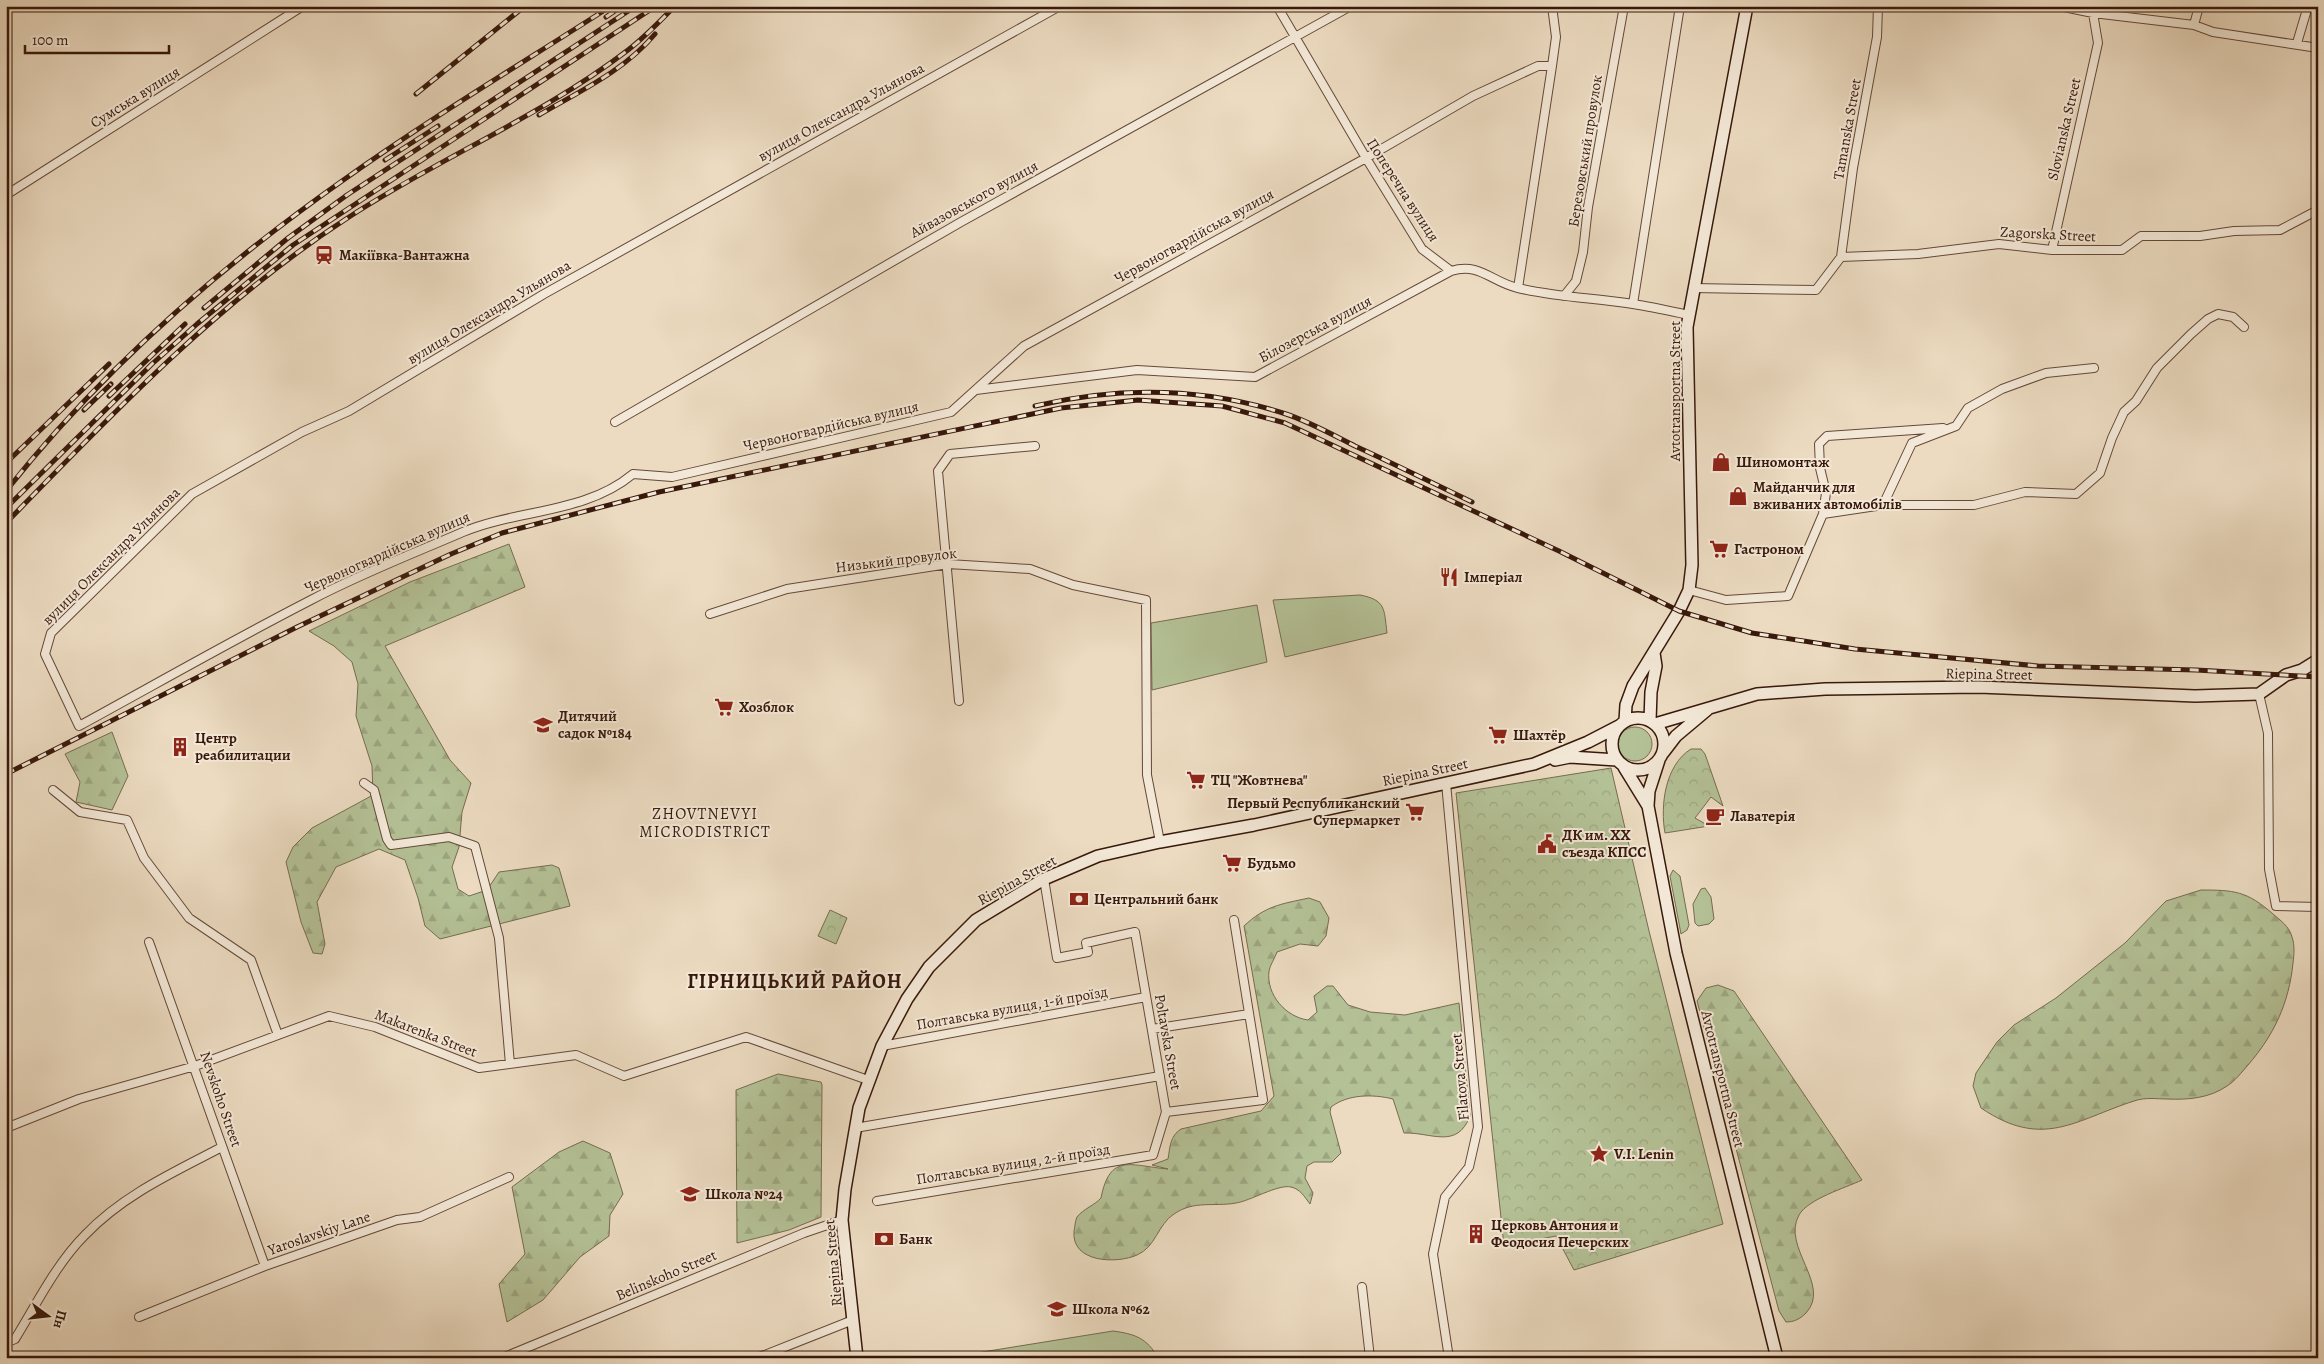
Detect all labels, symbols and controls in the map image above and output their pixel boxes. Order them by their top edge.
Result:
scale bar [25,22,169,54]
text: 100 m [32,30,69,50]
street label: вулиця Олександра Ульянова [754,58,928,166]
street label: Сумська вулиця [86,61,184,133]
street label: Березовський провулок [1563,73,1607,229]
street label: Slovianska Street [2042,76,2086,182]
street label: Tamanska Street [1828,77,1866,181]
street label: Поперечна вулиця [1362,134,1444,246]
street label: Айвазовського вулиця [906,156,1041,243]
street label: Червоногвардійська вулиця [1111,184,1277,288]
street label: Zagorska Street [1999,221,2097,247]
station icon: Макіївка-Вантажна [313,244,335,266]
place label: Макіївка-Вантажна [339,245,471,265]
street label: вулиця Олександра Ульянова [404,255,575,369]
street label: Білозерська вулиця [1255,291,1375,367]
street label: Avtotransportna Street [1665,321,1685,462]
street label: Червоногвардійська вулиця [741,396,921,456]
shop icon: Шиномонтаж [1710,451,1732,473]
place label: Шиномонтаж [1736,452,1830,472]
place label: Майданчик для вживаних автомобілів [1753,477,1902,514]
street label: вулиця Олександра Ульянова [38,483,184,629]
shop icon: Майданчик для вживаних автомобілів [1727,485,1749,507]
street label: Червоногвардійська вулиця [301,506,473,598]
supermarket icon: Гастроном [1708,538,1730,560]
place label: Гастроном [1734,539,1804,559]
street label: Низький провулок [834,543,958,577]
restaurant icon: Імперіал [1438,566,1460,588]
place label: Імперіал [1464,567,1523,587]
street label: Riepina Street [1945,663,2033,685]
supermarket icon: Хозблок [713,696,735,718]
place label: Хозблок [739,697,794,717]
place label: Дитячий садок №184 [558,706,632,743]
school or university icon: Дитячий садок №184 [532,714,554,736]
supermarket icon: Шахтёр [1487,724,1509,746]
place label: Шахтёр [1513,725,1566,745]
place label: Центр реабилитации [195,728,291,765]
building icon: Центр реабилитации [169,736,191,758]
street label: Riepina Street [1380,753,1470,791]
supermarket icon: ТЦ "Жовтнева" [1185,769,1207,791]
place label: ТЦ "Жовтнева" [1211,770,1308,790]
place label: Первый Республиканский Супермаркет [1227,793,1400,830]
supermarket icon: Первый Республиканский Супермаркет [1404,801,1426,823]
district label: ZHOVTNEVYI MICRODISTRICT [639,803,771,843]
cafe icon: Лаватерія [1704,805,1726,827]
place label: Лаватерія [1730,806,1796,826]
place label: ДК им. XX съезда КПСС [1562,825,1646,862]
public building icon: ДК им. XX съезда КПСС [1536,833,1558,855]
street label: Riepina Street [974,850,1060,910]
supermarket icon: Будьмо [1221,852,1243,874]
place label: Будьмо [1247,853,1296,873]
bank icon: Центральний банк [1068,888,1090,910]
place label: Центральний банк [1094,889,1218,909]
district label: ГІРНИЦЬКИЙ РАЙОН [687,968,903,995]
street label: Полтавська вулиця, 1-й проїзд [915,981,1109,1035]
street label: Poltavska Street [1150,992,1186,1092]
street label: Makarenka Street [372,1004,480,1062]
street label: Avtotransportna Street [1696,1007,1750,1150]
street label: Filatova Street [1446,1032,1474,1122]
street label: Nevskoho Street [195,1049,247,1150]
street label: Полтавська вулиця, 2-й проїзд [915,1139,1111,1189]
place icon: V.I. Lenin [1588,1143,1610,1165]
place label: V.I. Lenin [1613,1144,1674,1164]
school or university icon: Школа №24 [679,1183,701,1205]
place label: Школа №24 [705,1184,783,1204]
street label: Yaroslavskiy Lane [264,1206,373,1260]
place label: Церковь Антония и Феодосия Печерских [1491,1215,1629,1252]
street label: Riepina Street [819,1219,847,1307]
building icon: Церковь Антония и Феодосия Печерских [1465,1223,1487,1245]
bank icon: Банк [873,1228,895,1250]
place label: Банк [899,1229,932,1249]
street label: Belinskoho Street [613,1245,719,1305]
north arrow [22,1292,72,1342]
school or university icon: Школа №62 [1046,1298,1068,1320]
place label: Школа №62 [1072,1299,1151,1319]
text: Пн [49,1308,72,1331]

